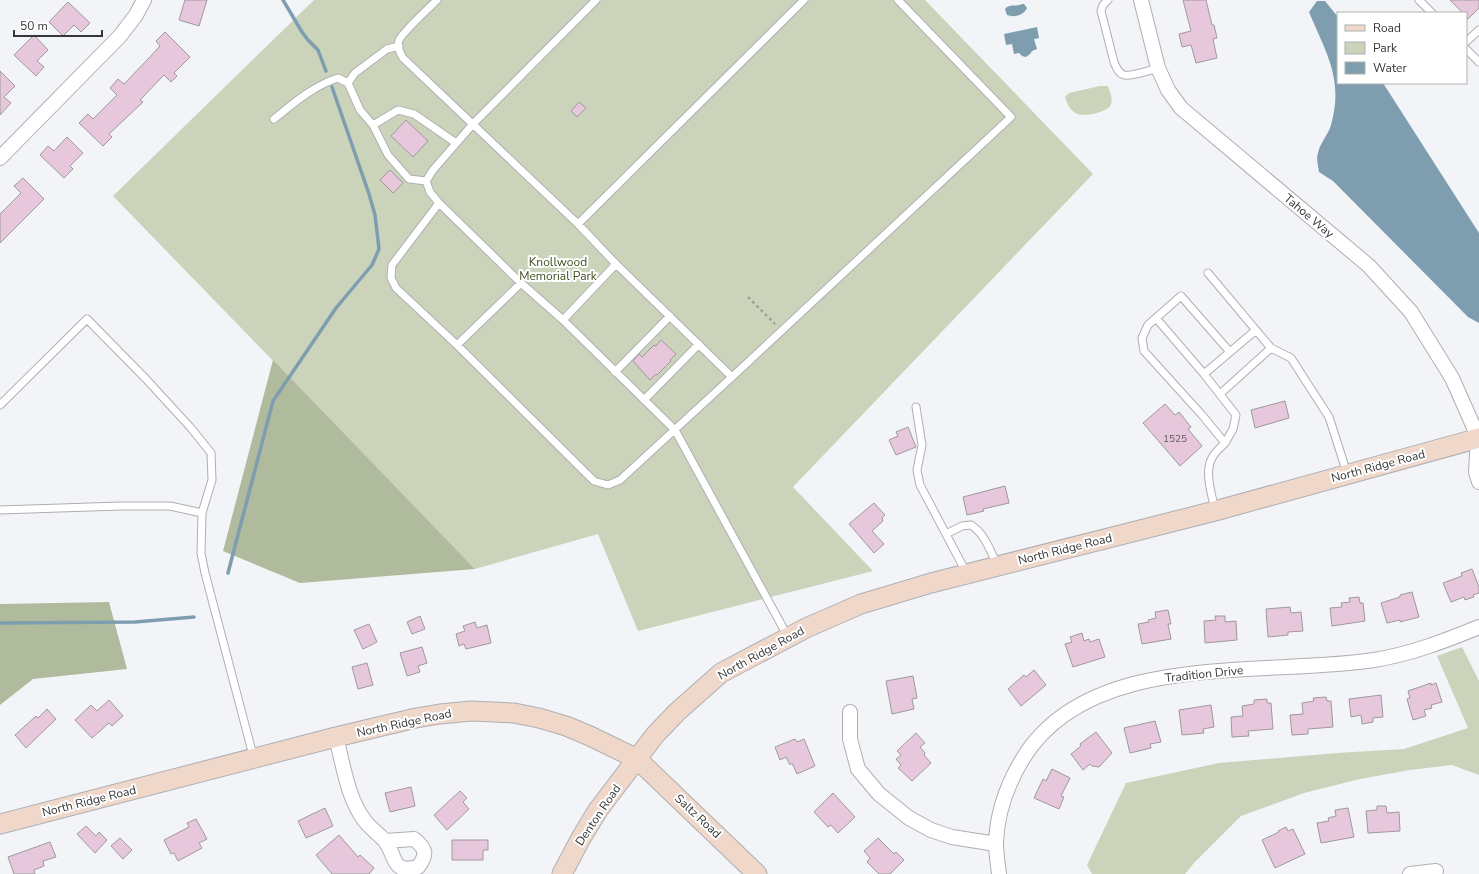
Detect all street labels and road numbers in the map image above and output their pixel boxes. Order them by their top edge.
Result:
street label: Tahoe Way [1281,190,1338,242]
street label: North Ridge Road [1329,446,1427,486]
street label: North Ridge Road [1016,530,1114,568]
street label: North Ridge Road [715,623,807,683]
street label: Tradition Drive [1164,662,1244,686]
street label: North Ridge Road [355,705,453,741]
street label: Denton Road [572,781,624,849]
street label: North Ridge Road [40,782,138,820]
street label: Saltz Road [671,790,725,842]

